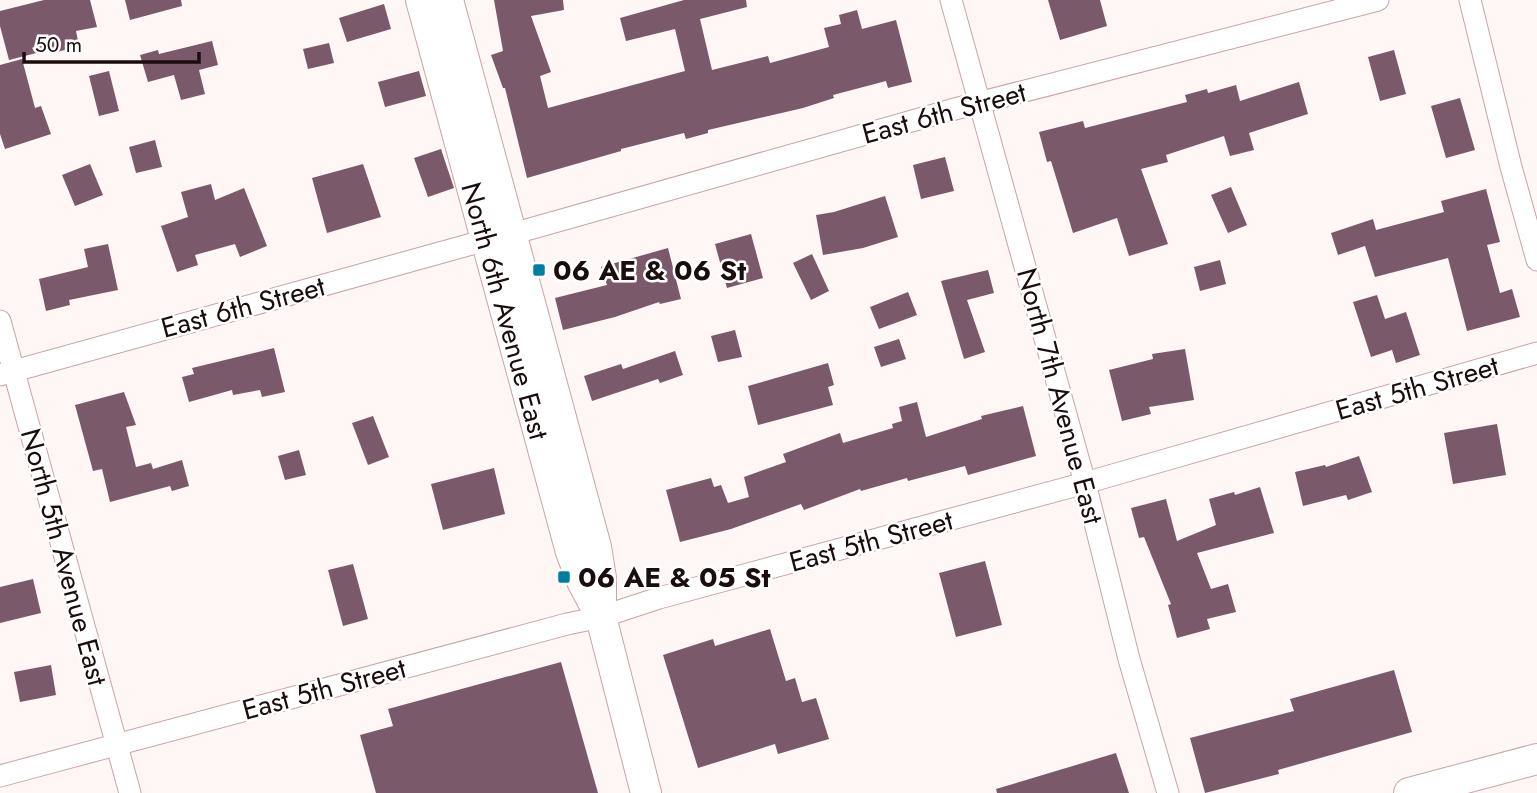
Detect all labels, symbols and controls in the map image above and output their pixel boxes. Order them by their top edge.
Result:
scale bar [24,21,200,65]
text: 50 m [35,30,82,60]
street label: East 6th Street [858,71,1031,155]
street label: North 6th Avenue East [451,177,560,444]
place label: 06 AE & 06 St [553,250,746,291]
marker: 06 AE & 06 St [531,262,547,278]
street label: North 7th Avenue East [1006,263,1114,529]
street label: East 6th Street [157,265,330,349]
street label: East 5th Street [1331,345,1504,431]
street label: North 5th Avenue East [10,424,118,690]
street label: East 5th Street [785,499,958,583]
place label: 06 AE & 05 St [578,557,770,598]
marker: 06 AE & 05 St [556,569,572,585]
street label: East 5th Street [238,647,411,731]

